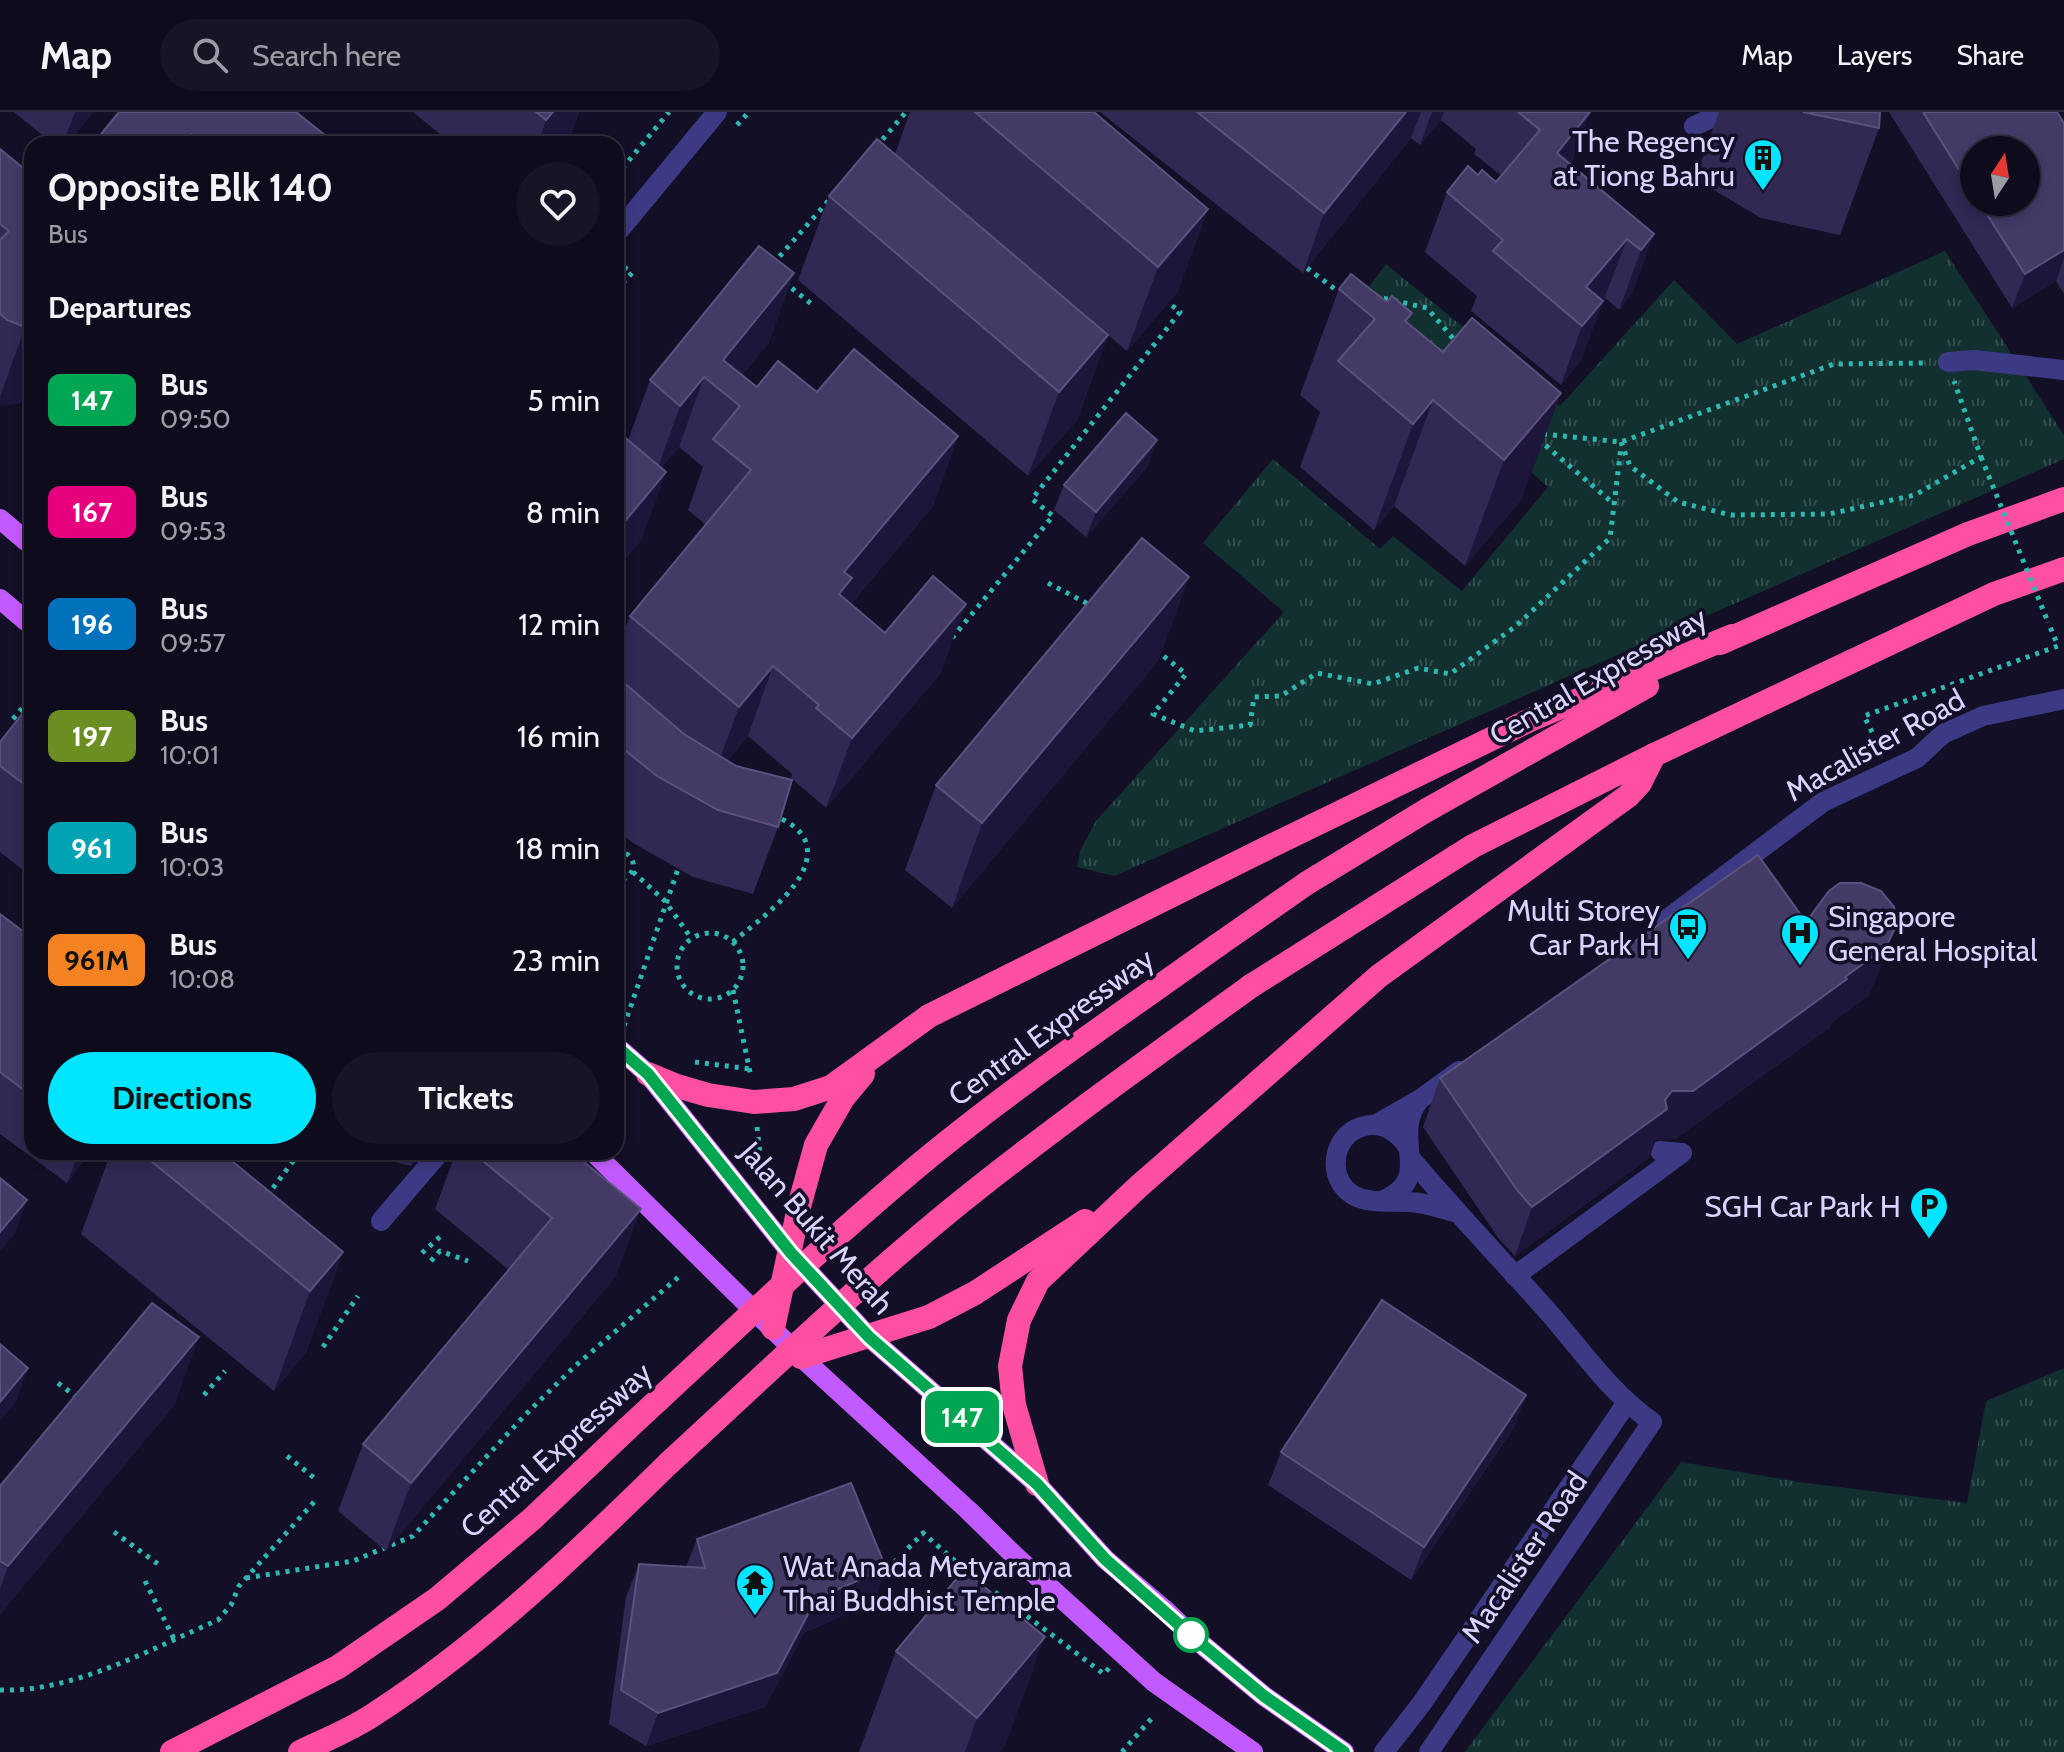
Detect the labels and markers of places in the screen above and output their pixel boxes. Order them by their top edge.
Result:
place label: The Regency at Tiong Bahru [1553,123,1735,194]
building icon: The Regency at Tiong Bahru [1742,137,1784,192]
place label: Multi Storey Car Park H [1507,892,1660,963]
place label: Singapore General Hospital [1828,898,2037,969]
bus stop icon: Multi Storey Car Park H [1667,906,1709,961]
hospital icon: Singapore General Hospital [1779,912,1821,967]
parking icon: SGH Car Park H [1908,1185,1950,1240]
place label: SGH Car Park H [1704,1188,1901,1225]
place label: Wat Anada Metyarama Thai Buddhist Temple [783,1548,1072,1619]
temple icon: Wat Anada Metyarama Thai Buddhist Temple [734,1562,776,1617]
unlabelled marker [1174,1618,1208,1652]

